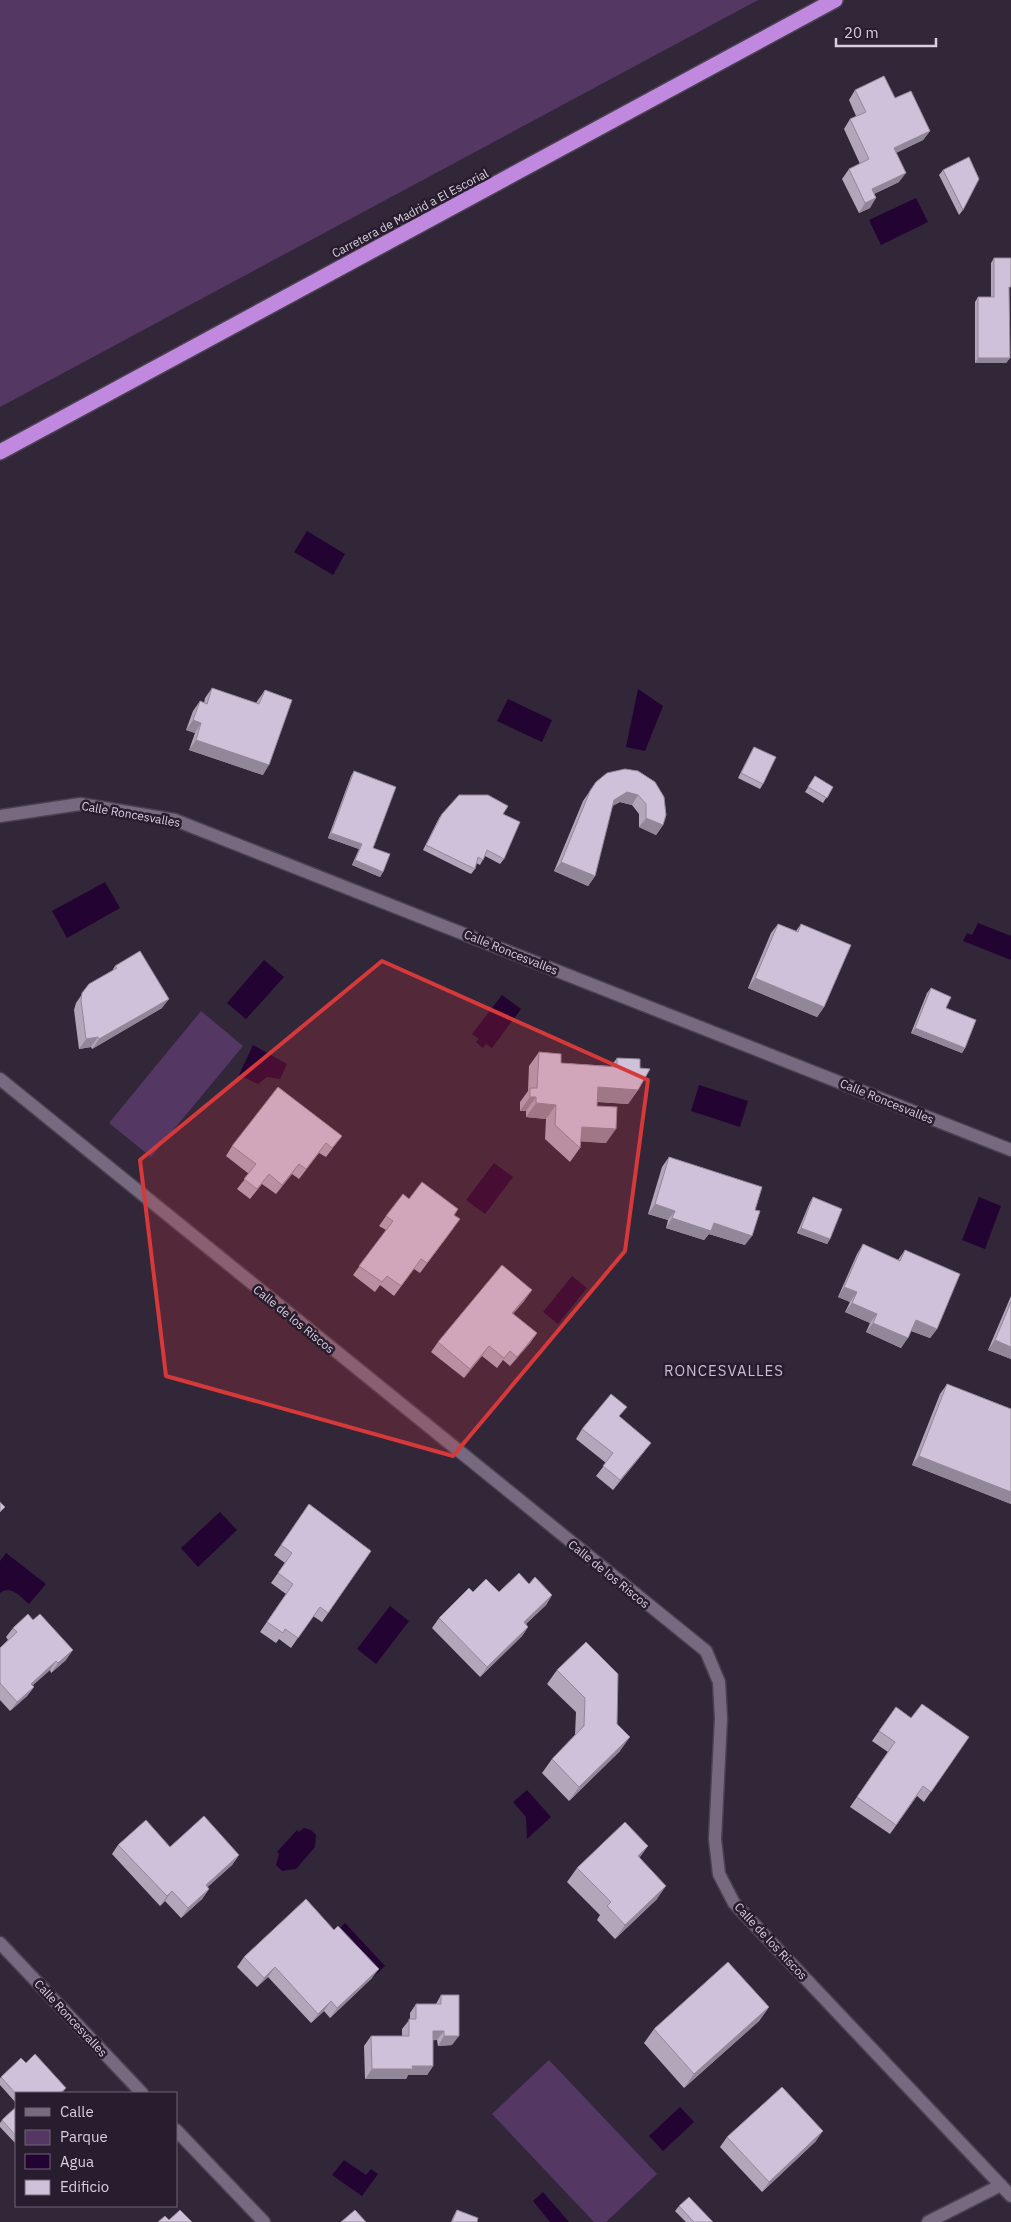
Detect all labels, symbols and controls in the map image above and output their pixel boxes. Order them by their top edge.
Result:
scale bar [836,15,936,47]
text: 20 m [844,23,879,42]
street label: Carretera de Madrid a El Escorial [329,165,491,261]
street label: Calle Roncesvalles [80,798,182,830]
street label: Calle Roncesvalles [462,926,560,978]
street label: Calle Roncesvalles [838,1075,936,1127]
street label: Calle de los Riscos [250,1282,338,1356]
district label: RONCESVALLES [664,1361,784,1380]
street label: Calle de los Riscos [565,1537,653,1611]
street label: Calle de los Riscos [731,1899,811,1983]
street label: Calle Roncesvalles [31,1976,111,2060]
legend [15,2092,178,2207]
text: Calle [60,2102,94,2121]
text: Parque [60,2127,108,2146]
text: Agua [60,2152,94,2171]
text: Edificio [60,2177,109,2196]

